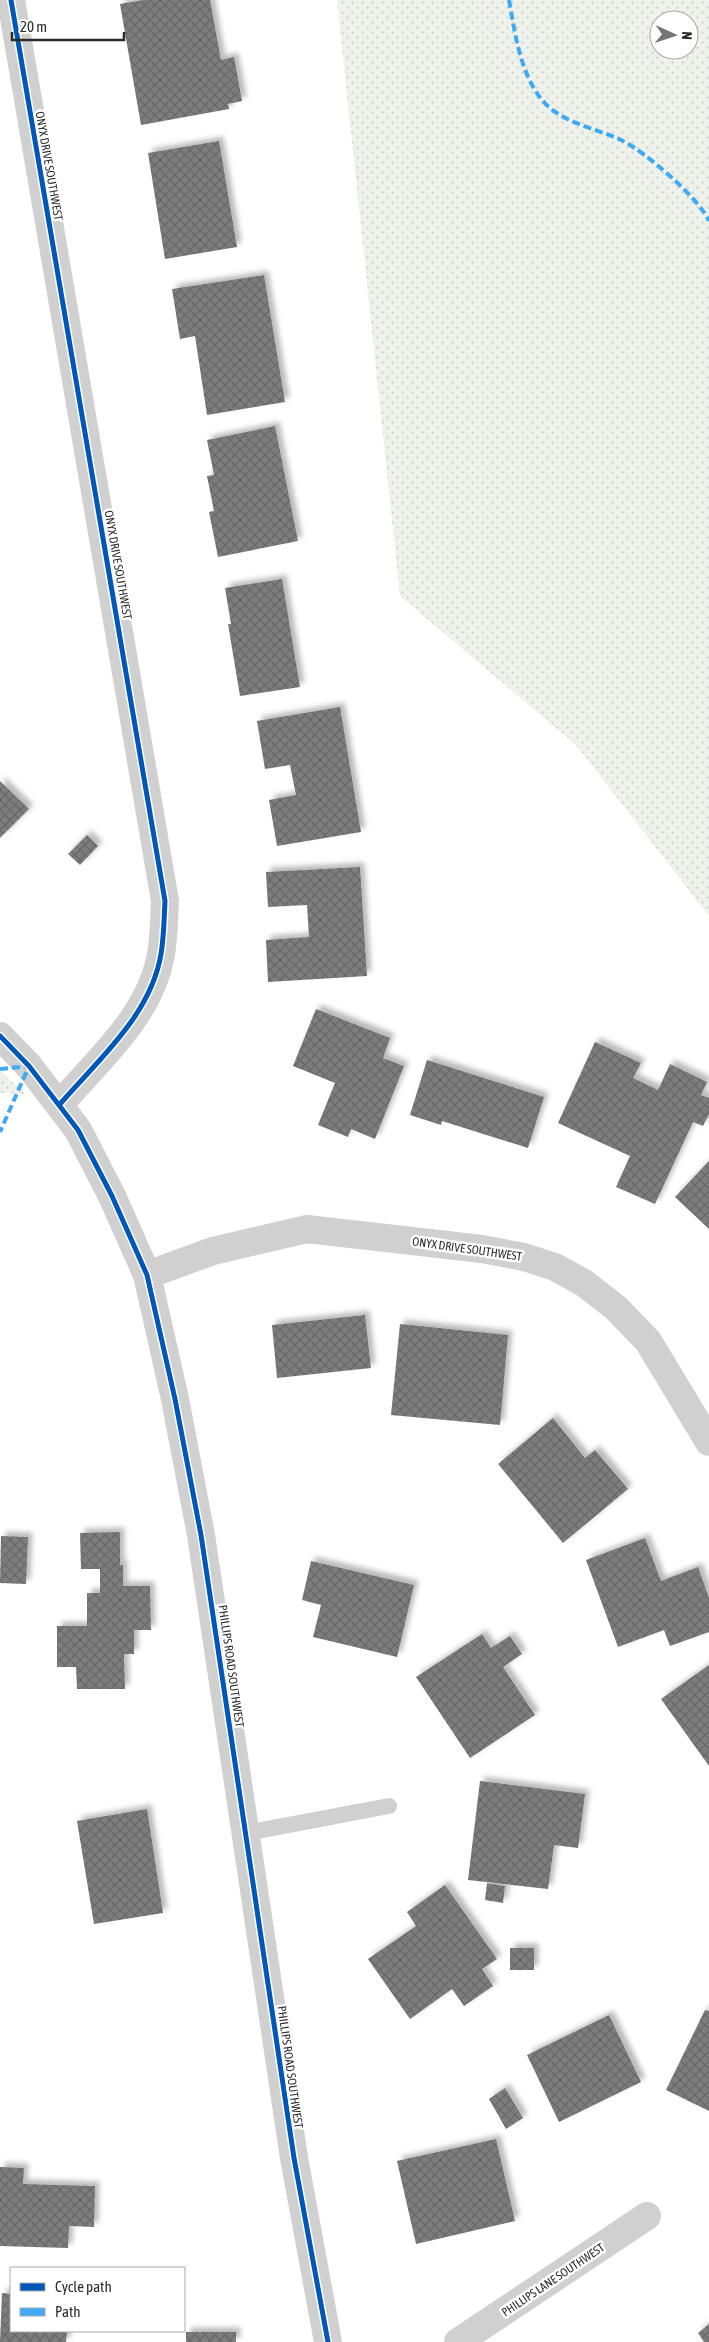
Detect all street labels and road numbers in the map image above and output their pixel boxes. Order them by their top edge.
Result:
street label: ONYX DRIVE SOUTHWEST [33,110,66,222]
street label: ONYX DRIVE SOUTHWEST [102,509,135,621]
street label: ONYX DRIVE SOUTHWEST [411,1234,523,1264]
street label: PHILLIPS ROAD SOUTHWEST [215,1604,247,1729]
street label: PHILLIPS ROAD SOUTHWEST [274,2005,306,2130]
street label: PHILLIPS LANE SOUTHWEST [499,2240,608,2320]

